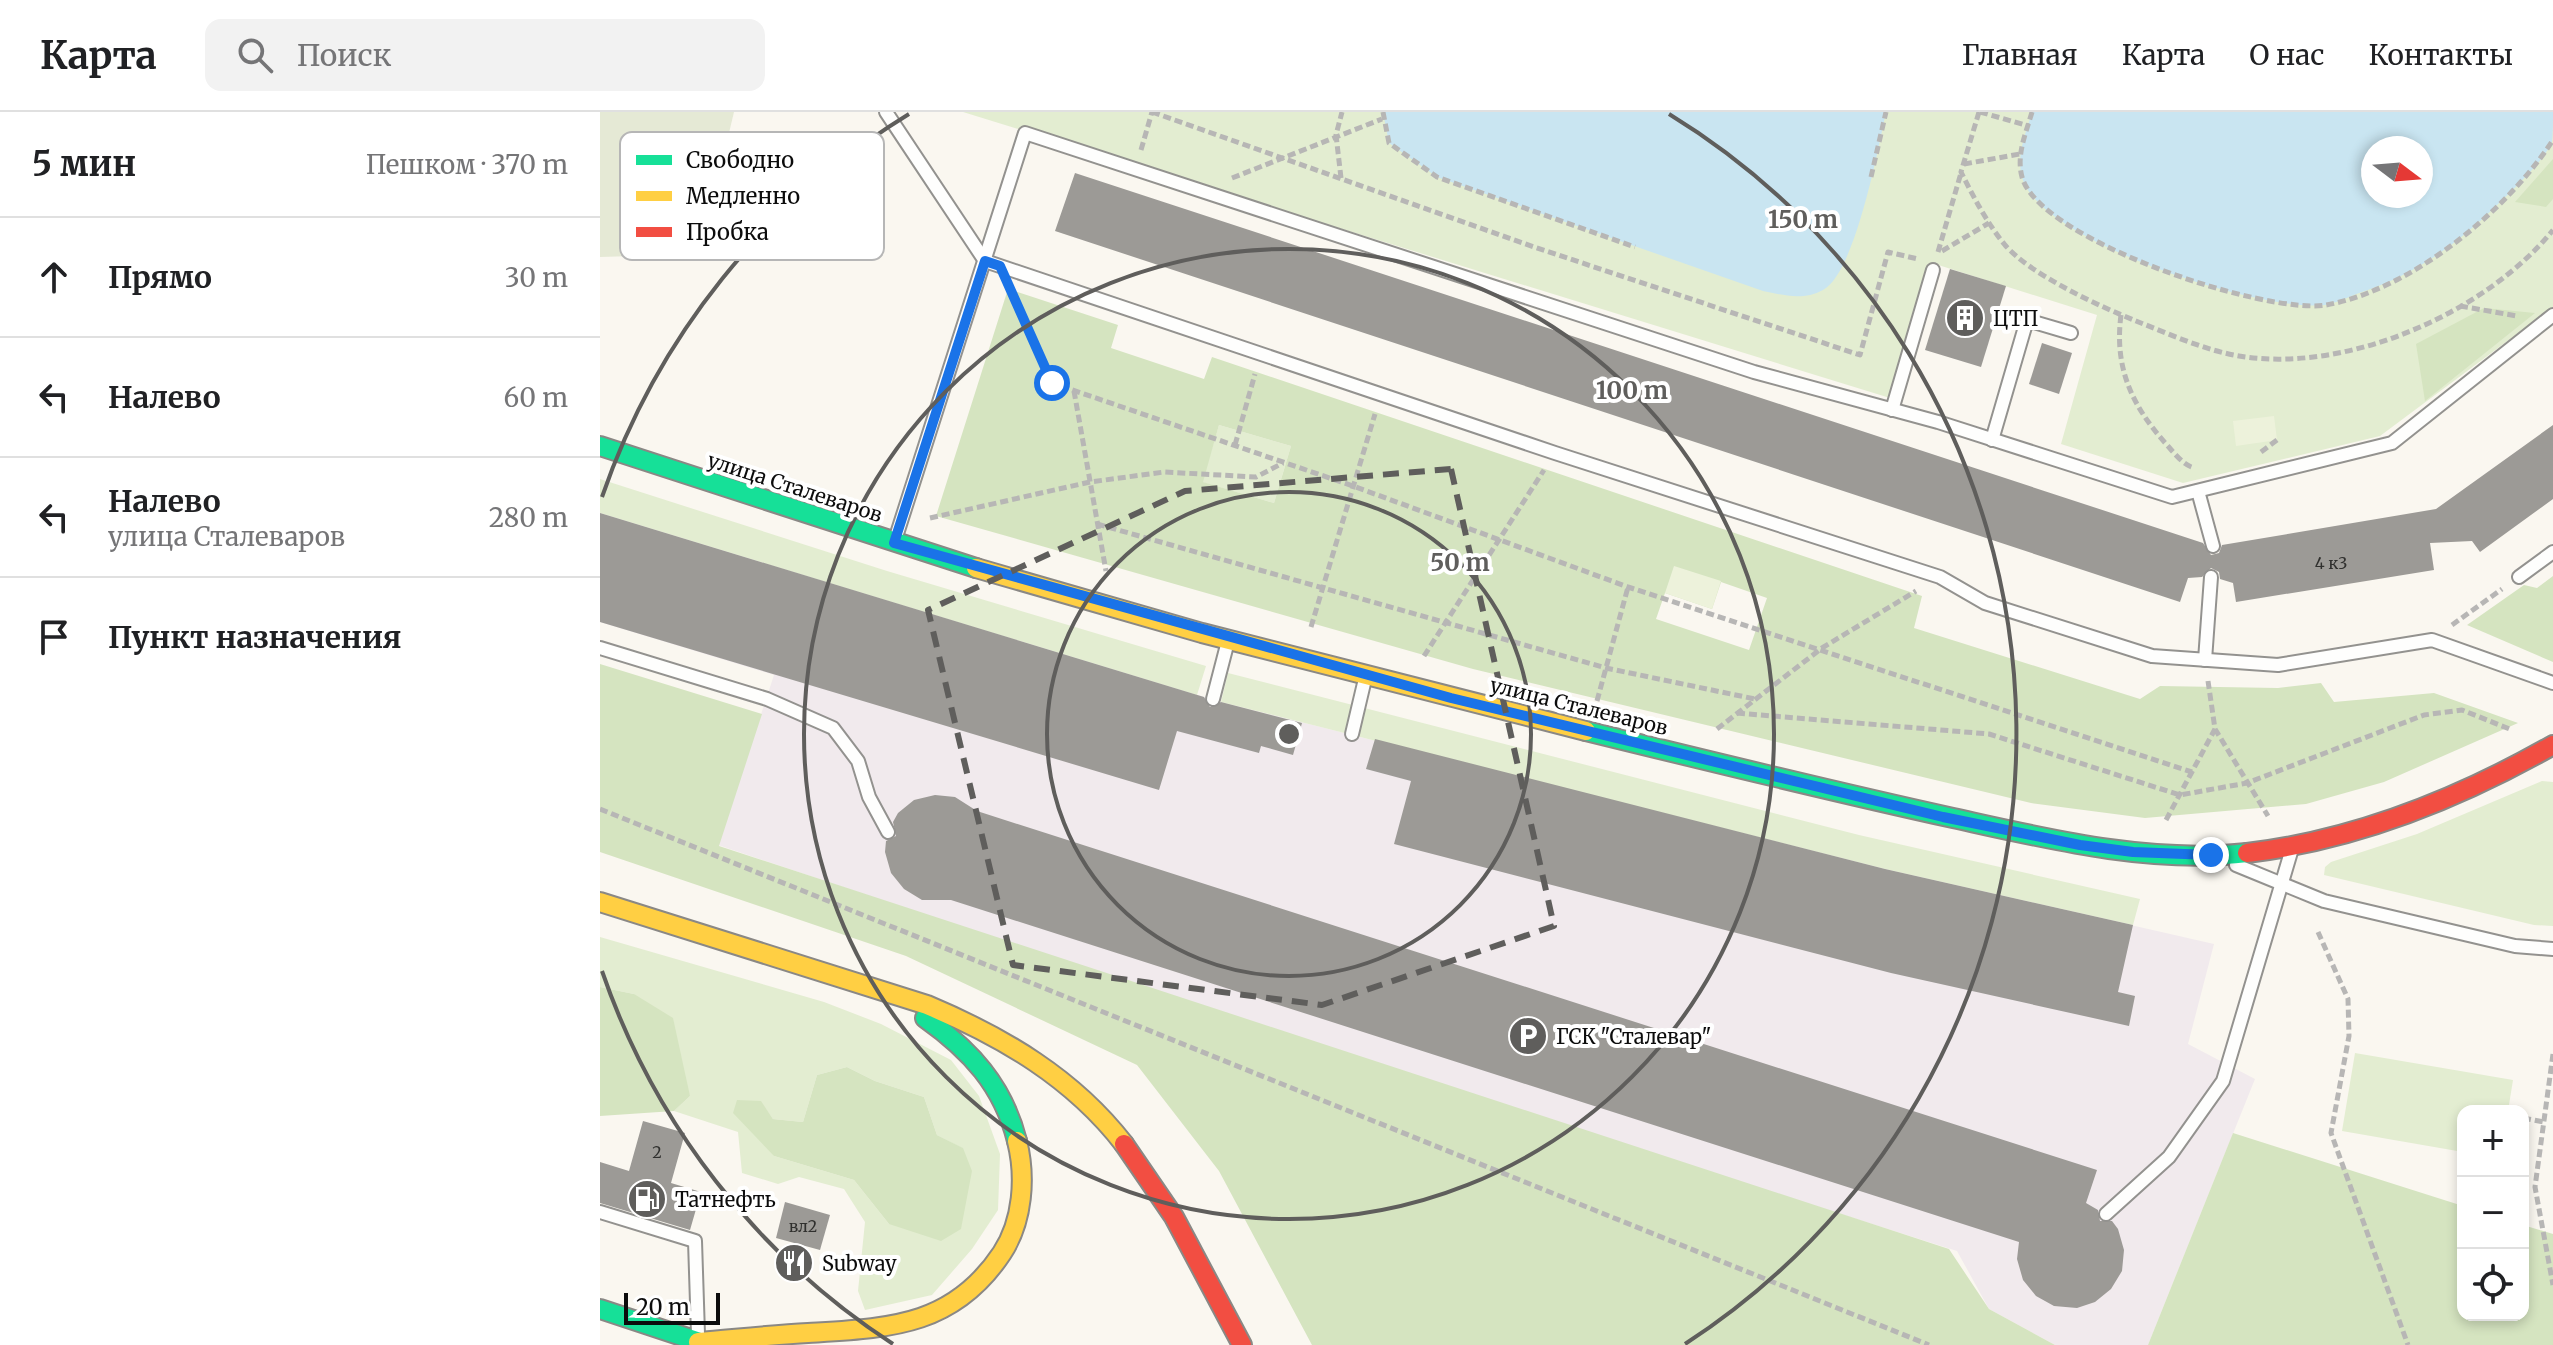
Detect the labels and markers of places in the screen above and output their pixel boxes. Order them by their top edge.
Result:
building icon: ЦТП [1944,297,1986,339]
place label: ЦТП [1993,306,2039,331]
centre of rings [1275,720,1303,748]
parking icon: ГСК "Сталевар" [1507,1015,1549,1057]
place label: ГСК "Сталевар" [1556,1024,1711,1049]
fuel station icon: Татнефть [626,1178,668,1220]
place label: Татнефть [675,1187,776,1212]
restaurant icon: Subway [773,1242,815,1284]
place label: Subway [822,1251,897,1276]

